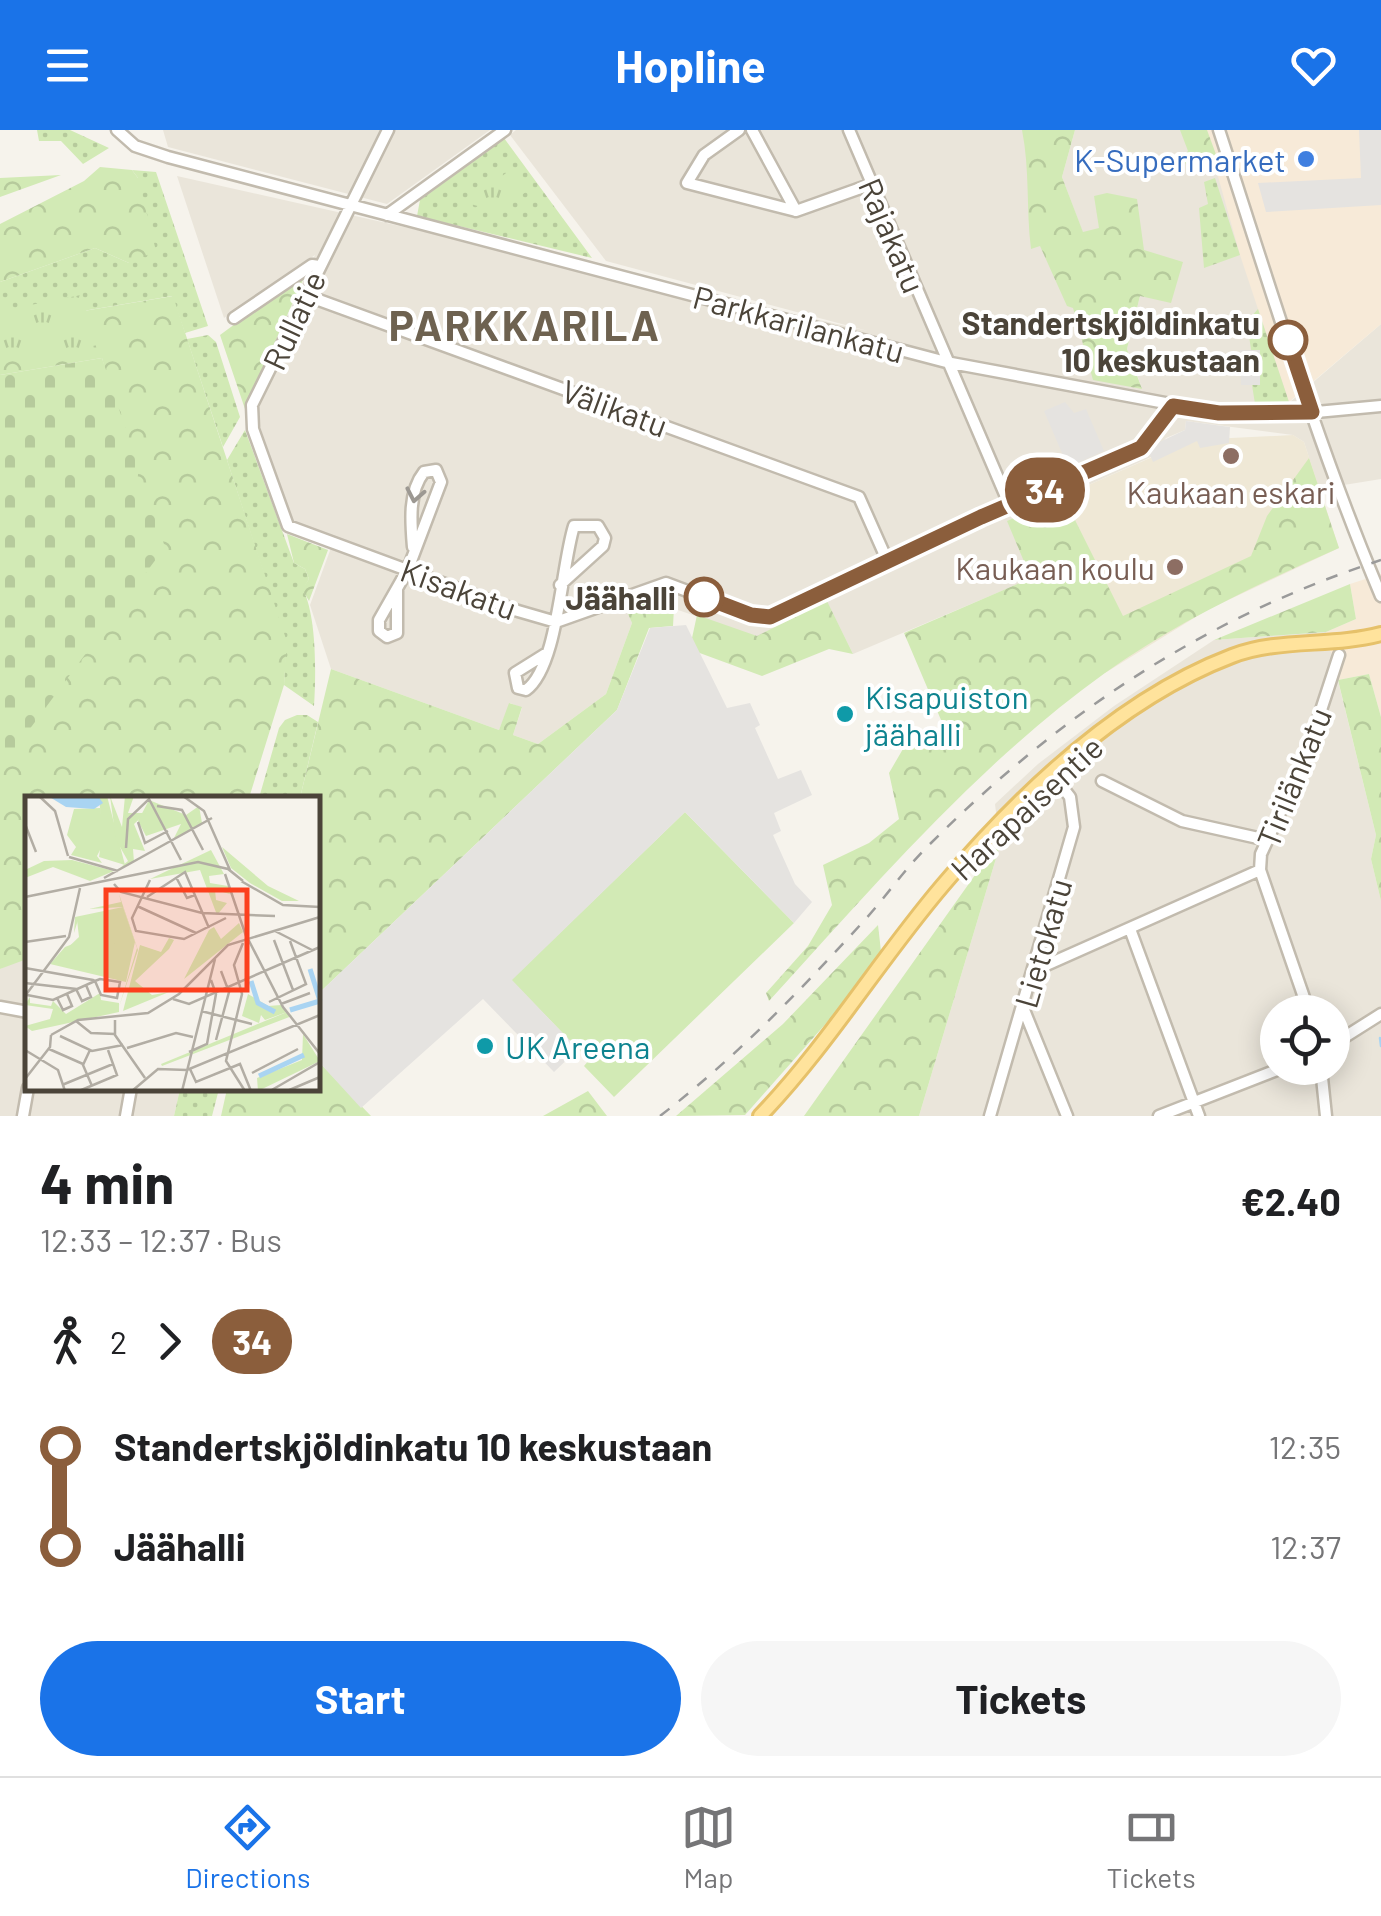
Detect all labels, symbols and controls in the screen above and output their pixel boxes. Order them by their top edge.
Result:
icon: menu [40,38,95,93]
text: Hopline [615,38,766,92]
icon: heart [1286,38,1341,93]
place label: K-Supermarket [1074,140,1286,178]
marker: K-Supermarket [1295,148,1317,170]
street label: Rajakatu [852,172,934,298]
street label: Rullatie [254,265,332,375]
street label: Parkkarilankatu [690,277,908,369]
district label: PARKKARILA [389,299,661,349]
place label: Standertskjöldinkatu 10 keskustaan [961,303,1260,378]
marker: Standertskjöldinkatu 10 keskustaan [1269,321,1307,359]
street label: Välikatu [557,370,673,444]
marker: Kaukaan eskari [1220,445,1242,467]
line badge: 34 [1000,458,1090,522]
text: 34 [1025,469,1065,511]
place label: Kaukaan eskari [1126,472,1336,510]
one-way arrow [406,486,427,503]
place label: Kaukaan koulu [955,548,1155,586]
street label: Kisakatu [396,550,522,626]
marker: Kaukaan koulu [1164,556,1186,578]
place label: Jäähalli [565,578,676,616]
marker: Jäähalli [685,578,723,616]
place label: Kisapuiston jäähalli [863,677,1029,752]
street label: Tirilänkatu [1248,702,1338,852]
marker: Kisapuiston jäähalli [834,703,856,725]
street label: Harapaisentie [942,727,1110,887]
inset map [25,796,320,1091]
street label: Lietokatu [1005,874,1079,1012]
map controls [1260,995,1350,1085]
button: locate [1260,995,1350,1085]
place label: UK Areena [505,1027,650,1065]
marker: UK Areena [474,1035,496,1057]
text: 4 min [40,1149,174,1215]
text: €2.40 [1241,1178,1341,1224]
text: 12:33 – 12:37 · Bus [40,1220,282,1258]
icon: walk [40,1314,95,1369]
icon: forward [142,1314,197,1369]
text: 34 [232,1320,272,1362]
text: 2 [110,1322,127,1360]
text: Standertskjöldinkatu 10 keskustaan [114,1423,712,1469]
text: 12:35 [1269,1427,1341,1465]
text: Jäähalli [114,1523,245,1569]
text: 12:37 [1270,1527,1341,1565]
button: Start [40,1641,681,1756]
button: Tickets [701,1641,1341,1756]
tab: Directions [185,1800,310,1894]
tab: Map [681,1800,736,1894]
tab: Tickets [1107,1800,1196,1894]

